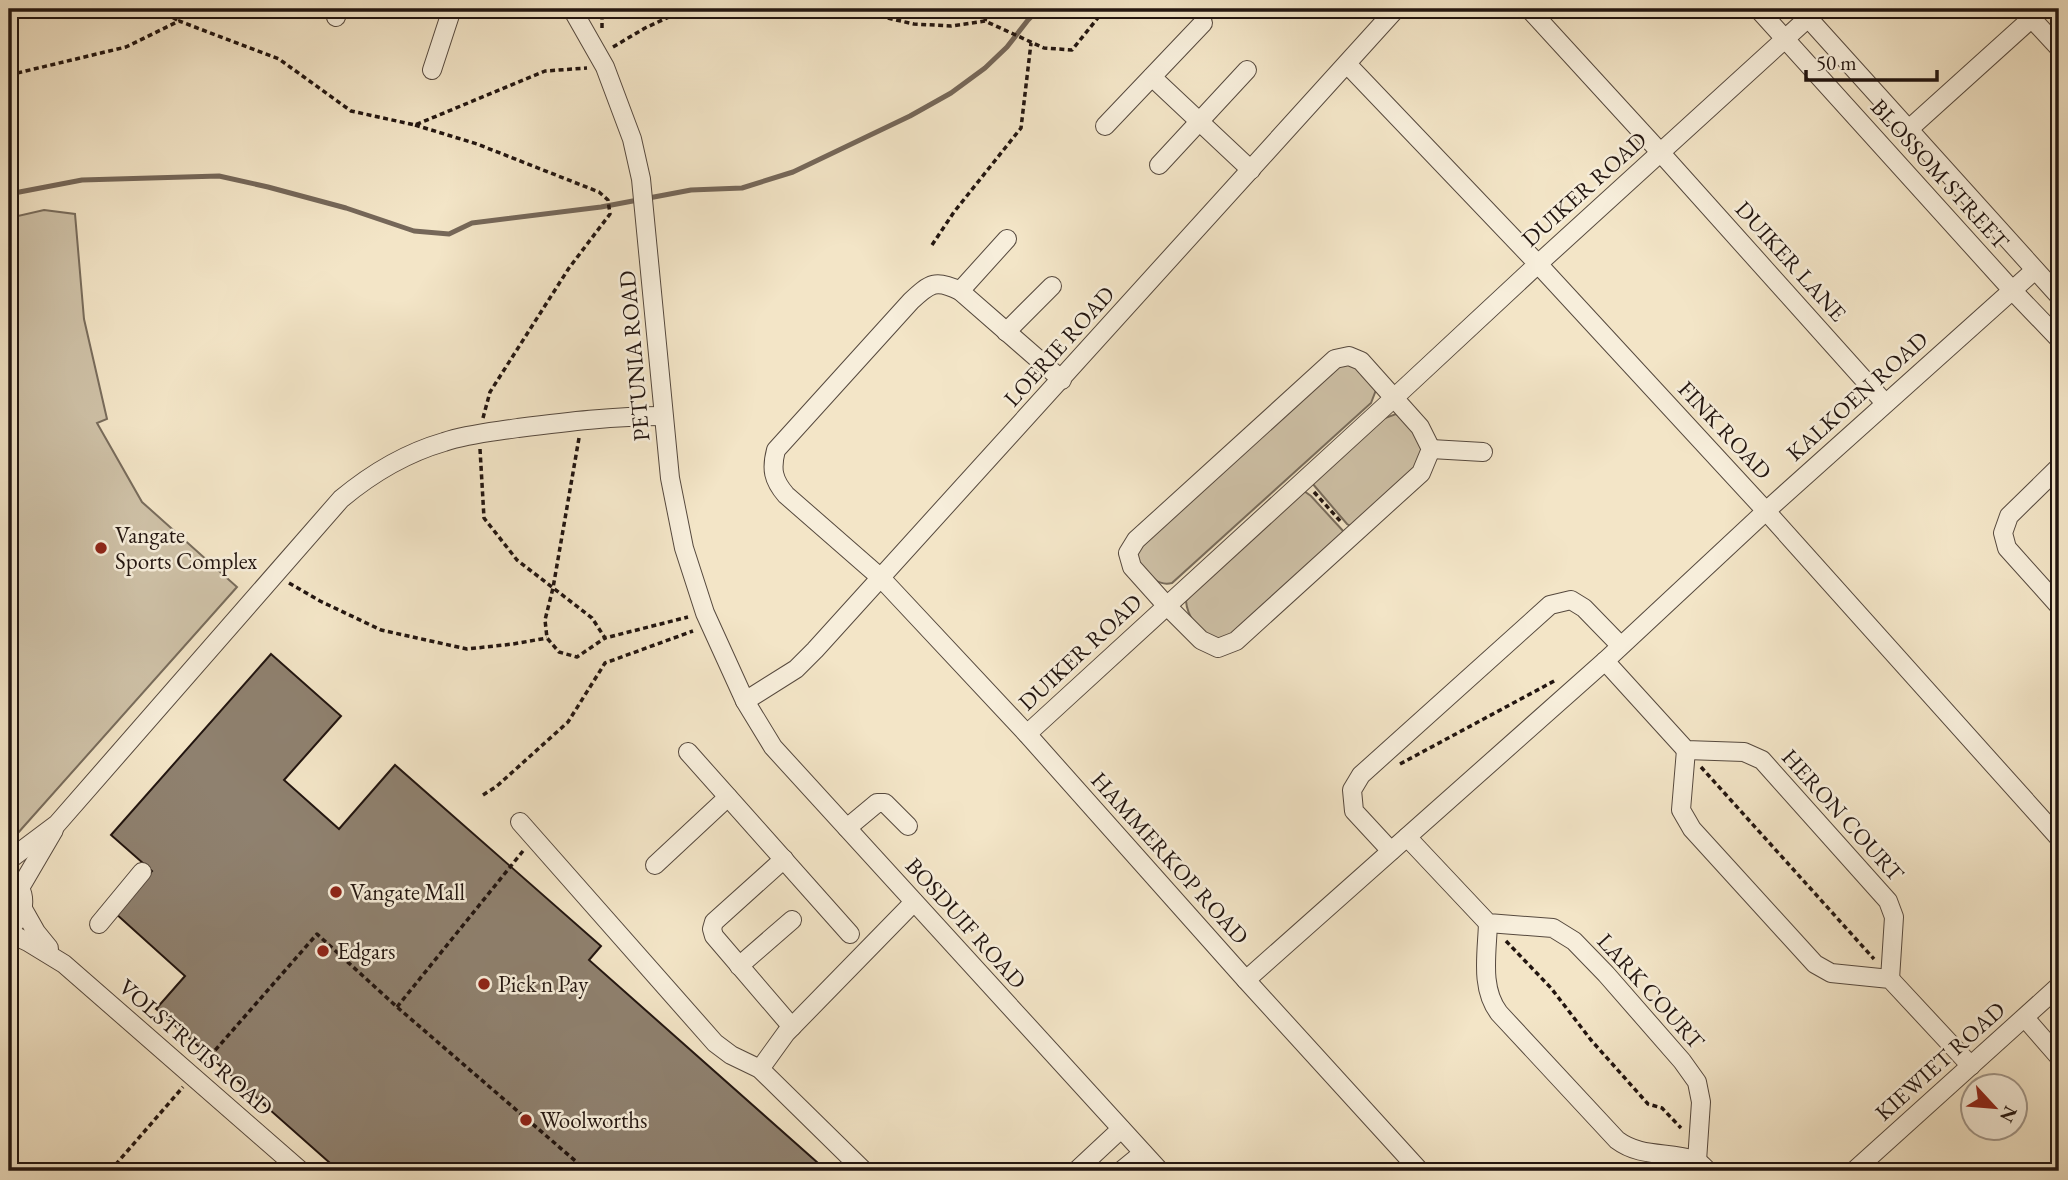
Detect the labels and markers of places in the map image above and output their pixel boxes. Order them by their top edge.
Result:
place label: Vangate Sports Complex [115,520,257,576]
marker: Vangate Sports Complex [93,540,109,556]
place label: Vangate Mall [350,877,465,907]
marker: Vangate Mall [328,884,344,900]
place label: Edgars [337,936,395,966]
marker: Edgars [315,943,331,959]
place label: Pick n Pay [498,969,589,999]
marker: Pick n Pay [476,976,492,992]
place label: Woolworths [540,1105,647,1135]
marker: Woolworths [518,1112,534,1128]

